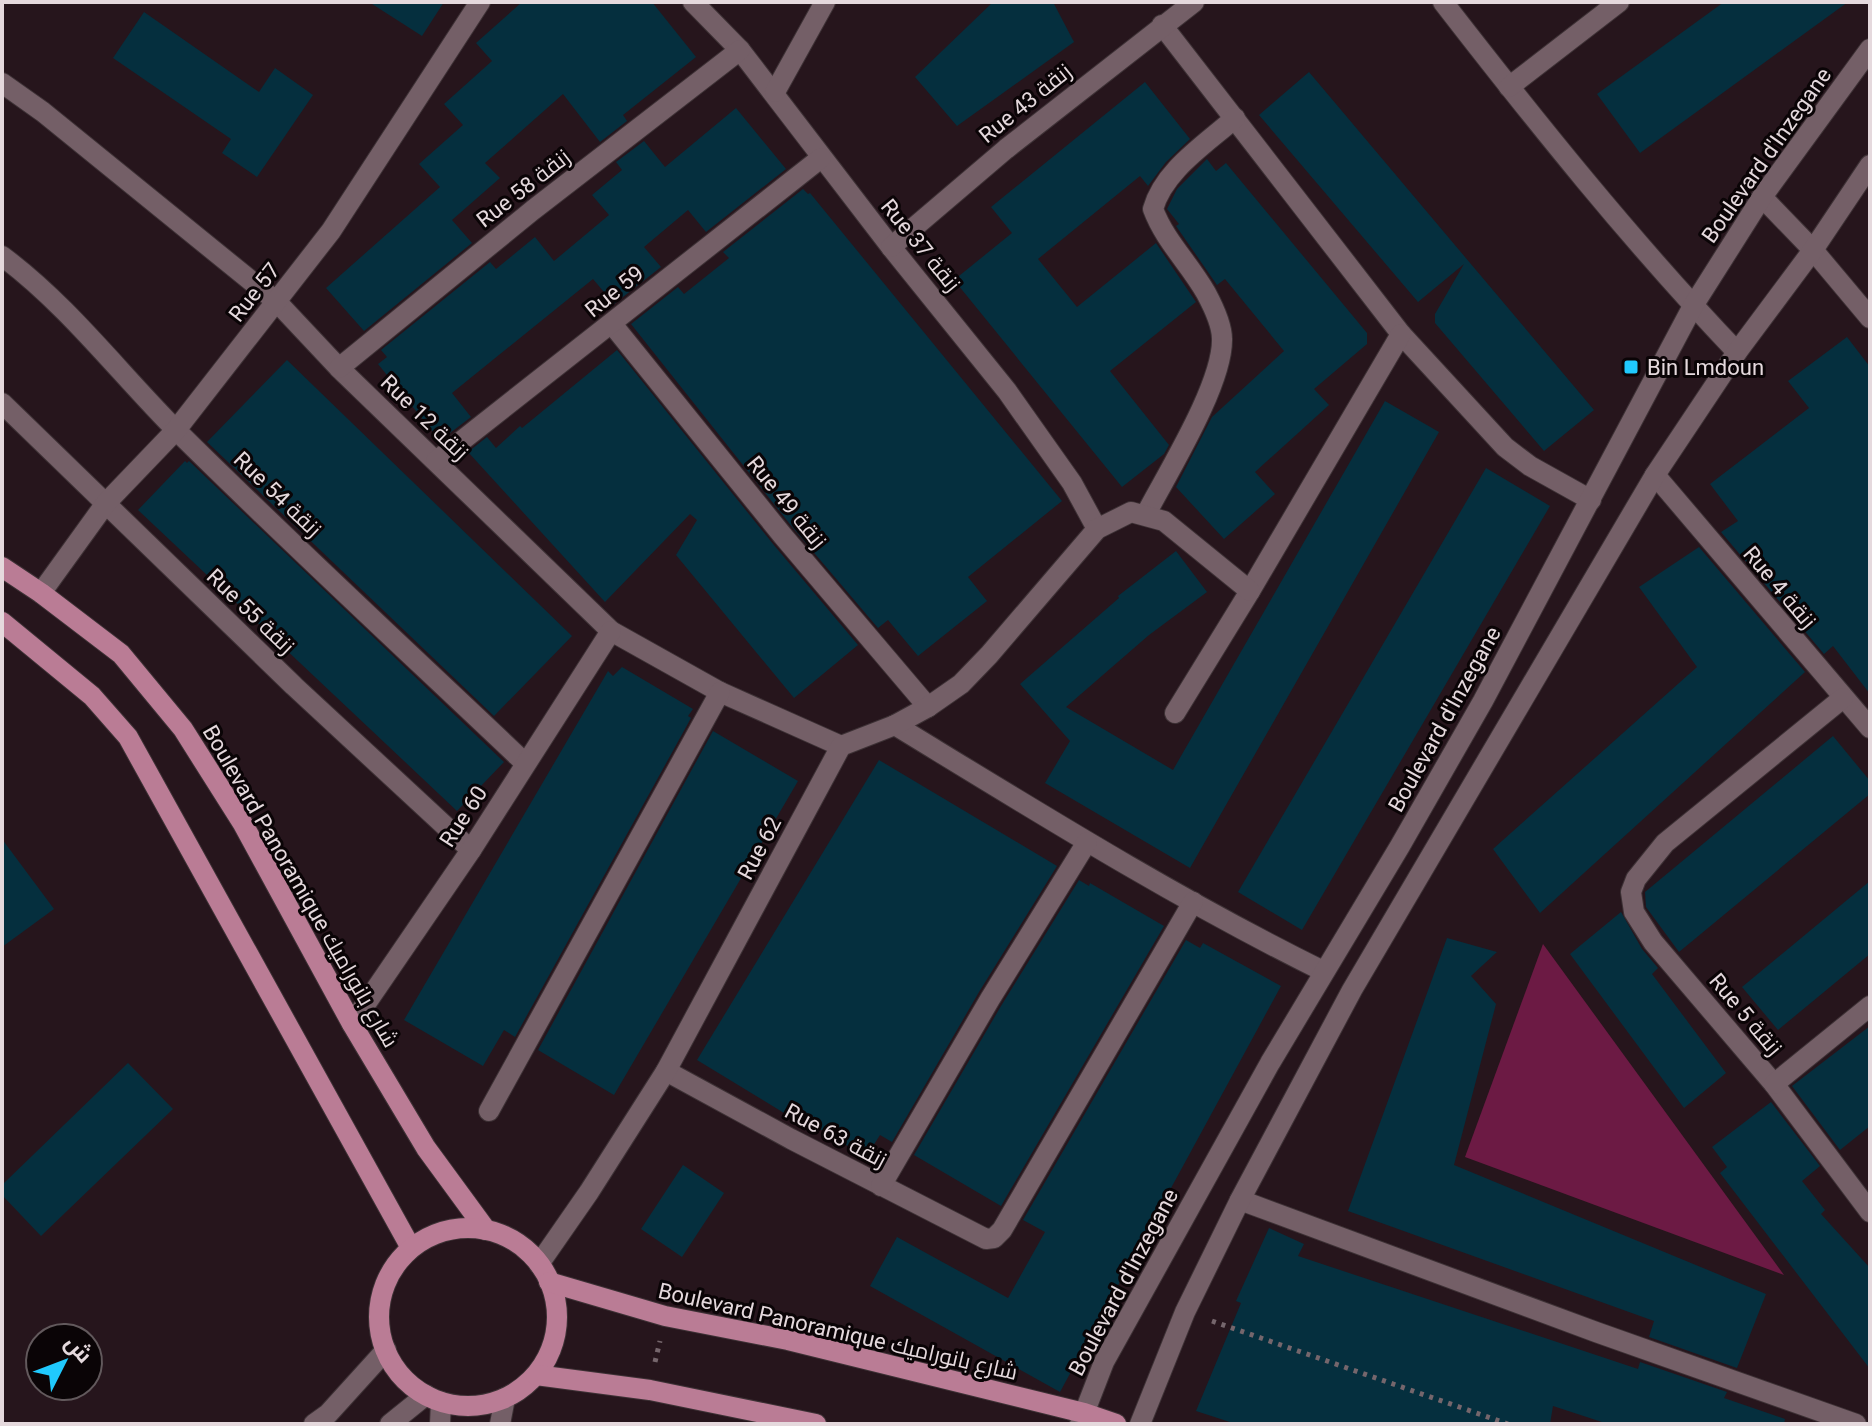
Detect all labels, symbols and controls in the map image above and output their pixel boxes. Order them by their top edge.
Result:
street label: Rue 43 زنقة [974,59,1076,148]
street label: Boulevard d'Inzegane [1697,63,1836,248]
street label: Rue 58 زنقة [472,144,575,233]
street label: Rue 37 زنقة [876,194,965,296]
street label: Rue 57 [224,258,285,327]
street label: Rue 59 [580,260,648,322]
place label: Bin Lmdoun [1647,355,1764,380]
marker: Bin Lmdoun [1622,358,1640,376]
street label: Rue 12 زنقة [376,370,473,465]
street label: Rue 54 زنقة [229,447,326,542]
street label: Rue 49 زنقة [742,451,831,553]
street label: Rue 4 زنقة [1738,541,1821,633]
street label: Rue 55 زنقة [202,564,299,659]
street label: Boulevard d'Inzegane [1383,622,1506,816]
street label: Boulevard Panoramique شارع بانوراميك [196,721,403,1053]
street label: Rue 60 [435,781,492,851]
street label: Rue 62 [733,813,786,884]
street label: Rue 5 زنقة [1704,968,1787,1060]
street label: Rue 63 زنقة [781,1098,891,1173]
street label: Boulevard d'Inzegane [1064,1185,1183,1380]
street label: Boulevard Panoramique شارع بانوراميك [655,1278,1020,1387]
north arrow [24,1322,104,1402]
text: ش [59,1330,97,1368]

